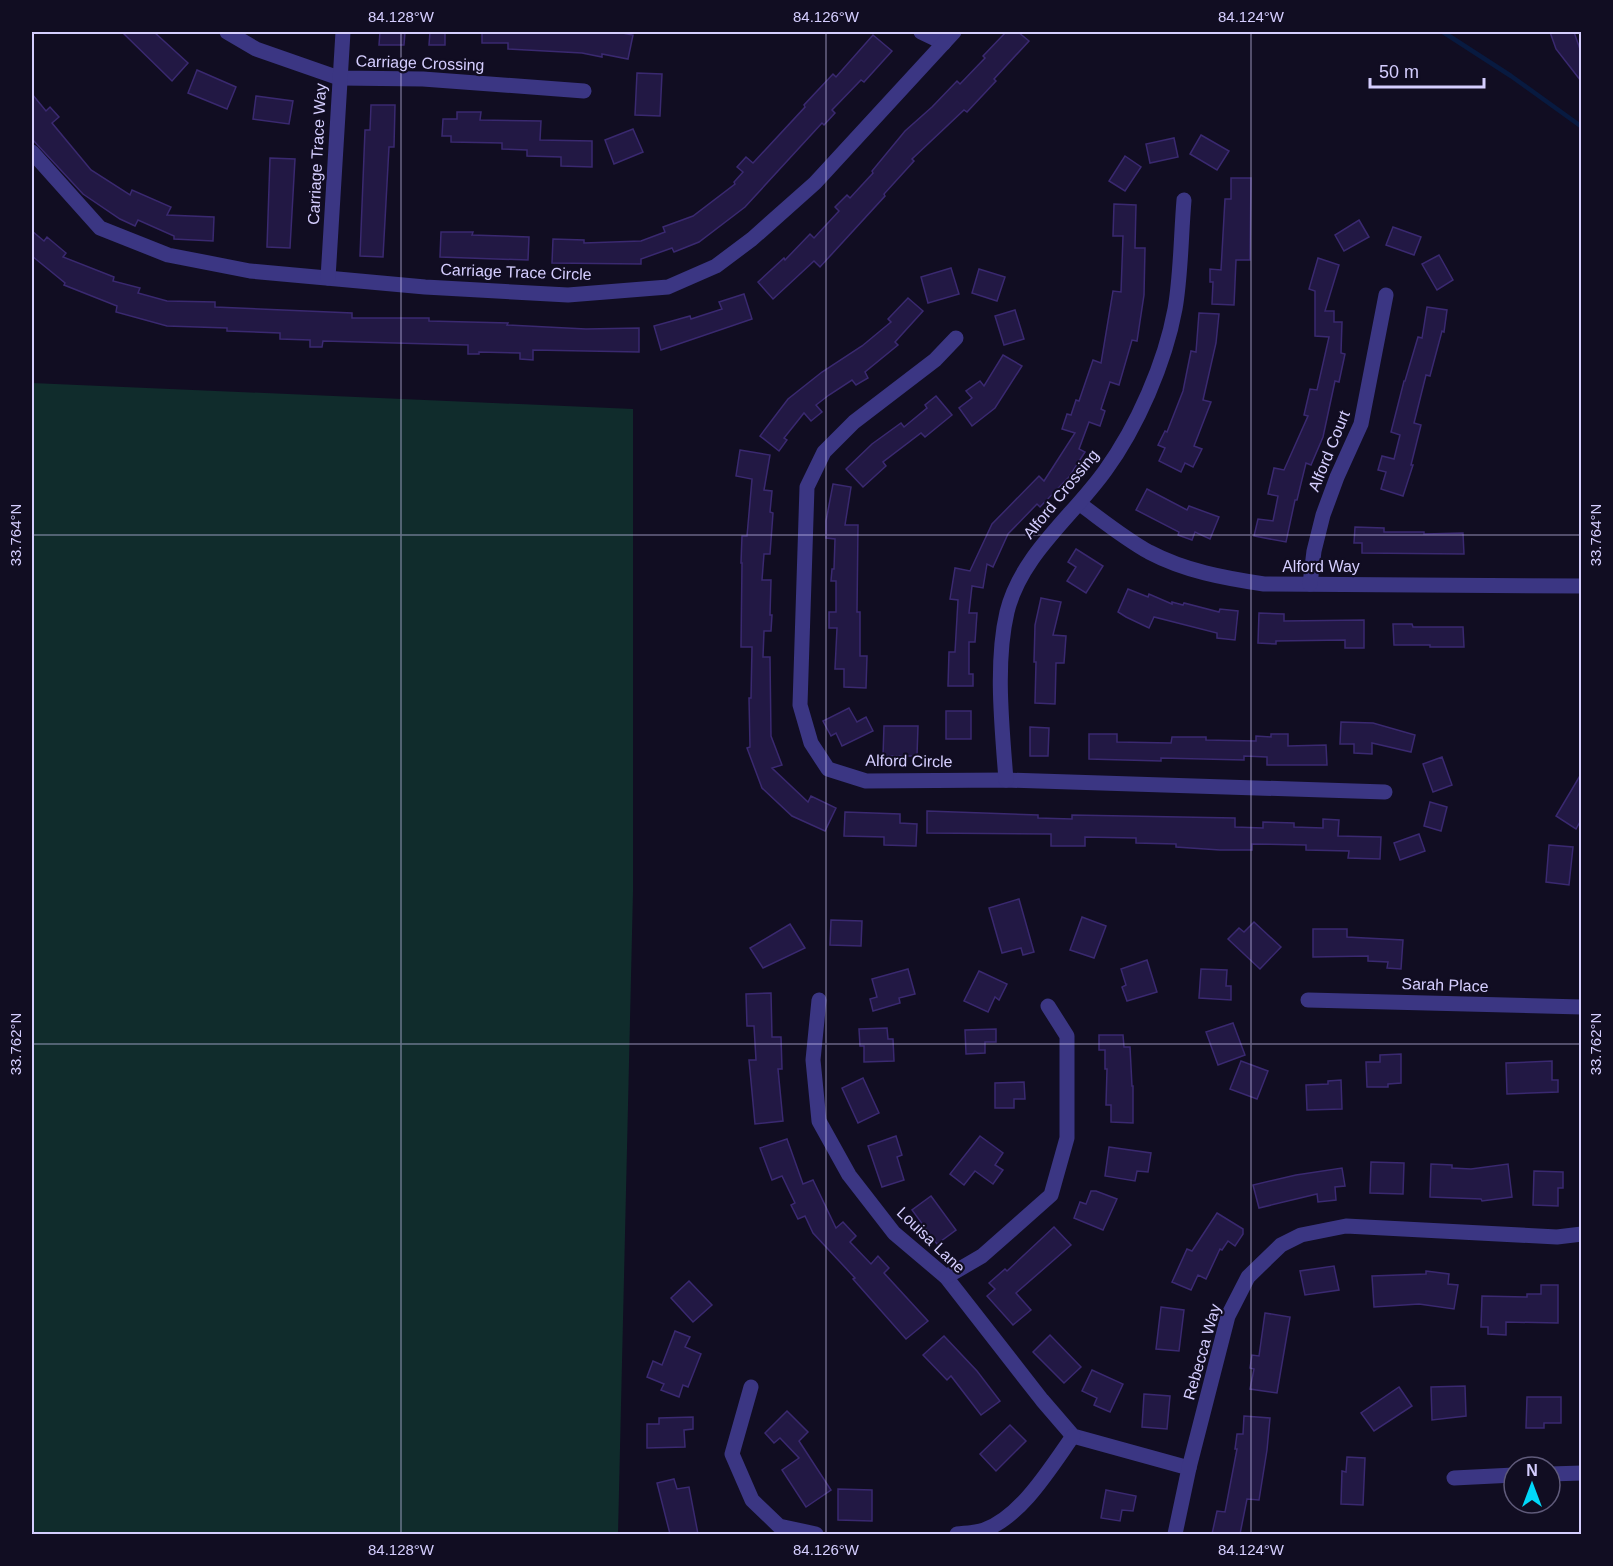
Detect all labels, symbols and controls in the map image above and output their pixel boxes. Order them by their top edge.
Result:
text: 84.128°W [368,8,435,25]
text: 84.126°W [793,8,860,25]
text: 84.124°W [1218,8,1285,25]
scale bar [1370,51,1484,89]
street label: Carriage Crossing [355,52,485,74]
text: 50 m [1379,62,1419,82]
street label: Carriage Trace Way [305,83,329,225]
street label: Carriage Trace Circle [440,261,592,283]
street label: Alford Court [1305,408,1353,494]
street label: Alford Crossing [1020,446,1102,542]
text: 33.764°N [7,504,24,566]
text: 33.764°N [1587,504,1604,566]
street label: Alford Way [1282,558,1360,575]
street label: Alford Circle [865,752,953,770]
street label: Sarah Place [1401,975,1489,995]
text: 33.762°N [7,1013,24,1075]
text: 33.762°N [1587,1013,1604,1075]
street label: Louisa Lane [894,1204,968,1276]
street label: Rebecca Way [1180,1302,1224,1402]
north arrow [1502,1455,1562,1515]
text: N [1526,1462,1538,1479]
text: 84.128°W [368,1541,435,1558]
text: 84.126°W [793,1541,860,1558]
text: 84.124°W [1218,1541,1285,1558]

